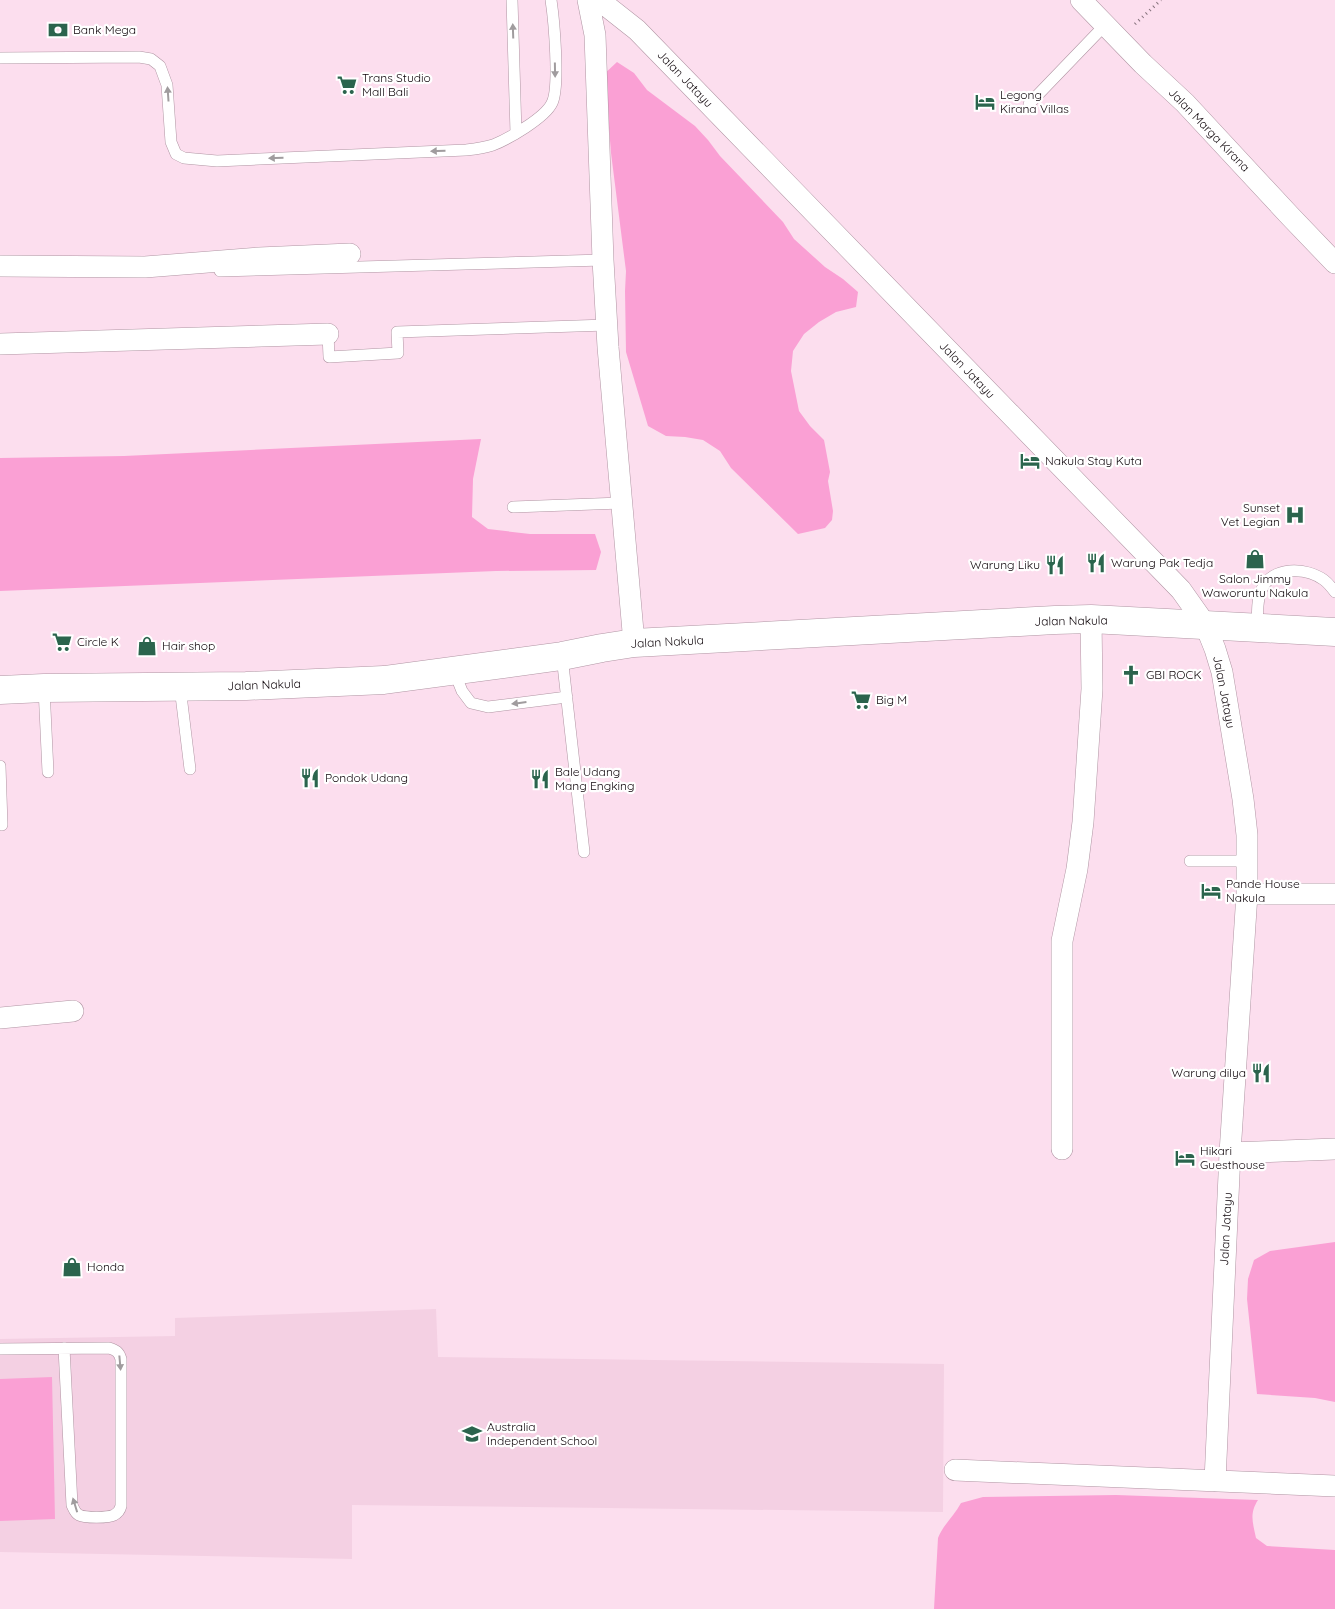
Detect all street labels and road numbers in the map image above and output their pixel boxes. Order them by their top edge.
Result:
street label: Jalan Jatayu [654,47,716,110]
street label: Jalan Marga Kirana [1166,85,1253,175]
street label: Jalan Jatayu [936,338,998,401]
street label: Jalan Nakula [1034,612,1108,629]
street label: Jalan Nakula [630,632,704,651]
street label: Jalan Jatayu [1210,654,1239,729]
street label: Jalan Nakula [227,676,301,693]
street label: Jalan Jatayu [1216,1192,1235,1266]

